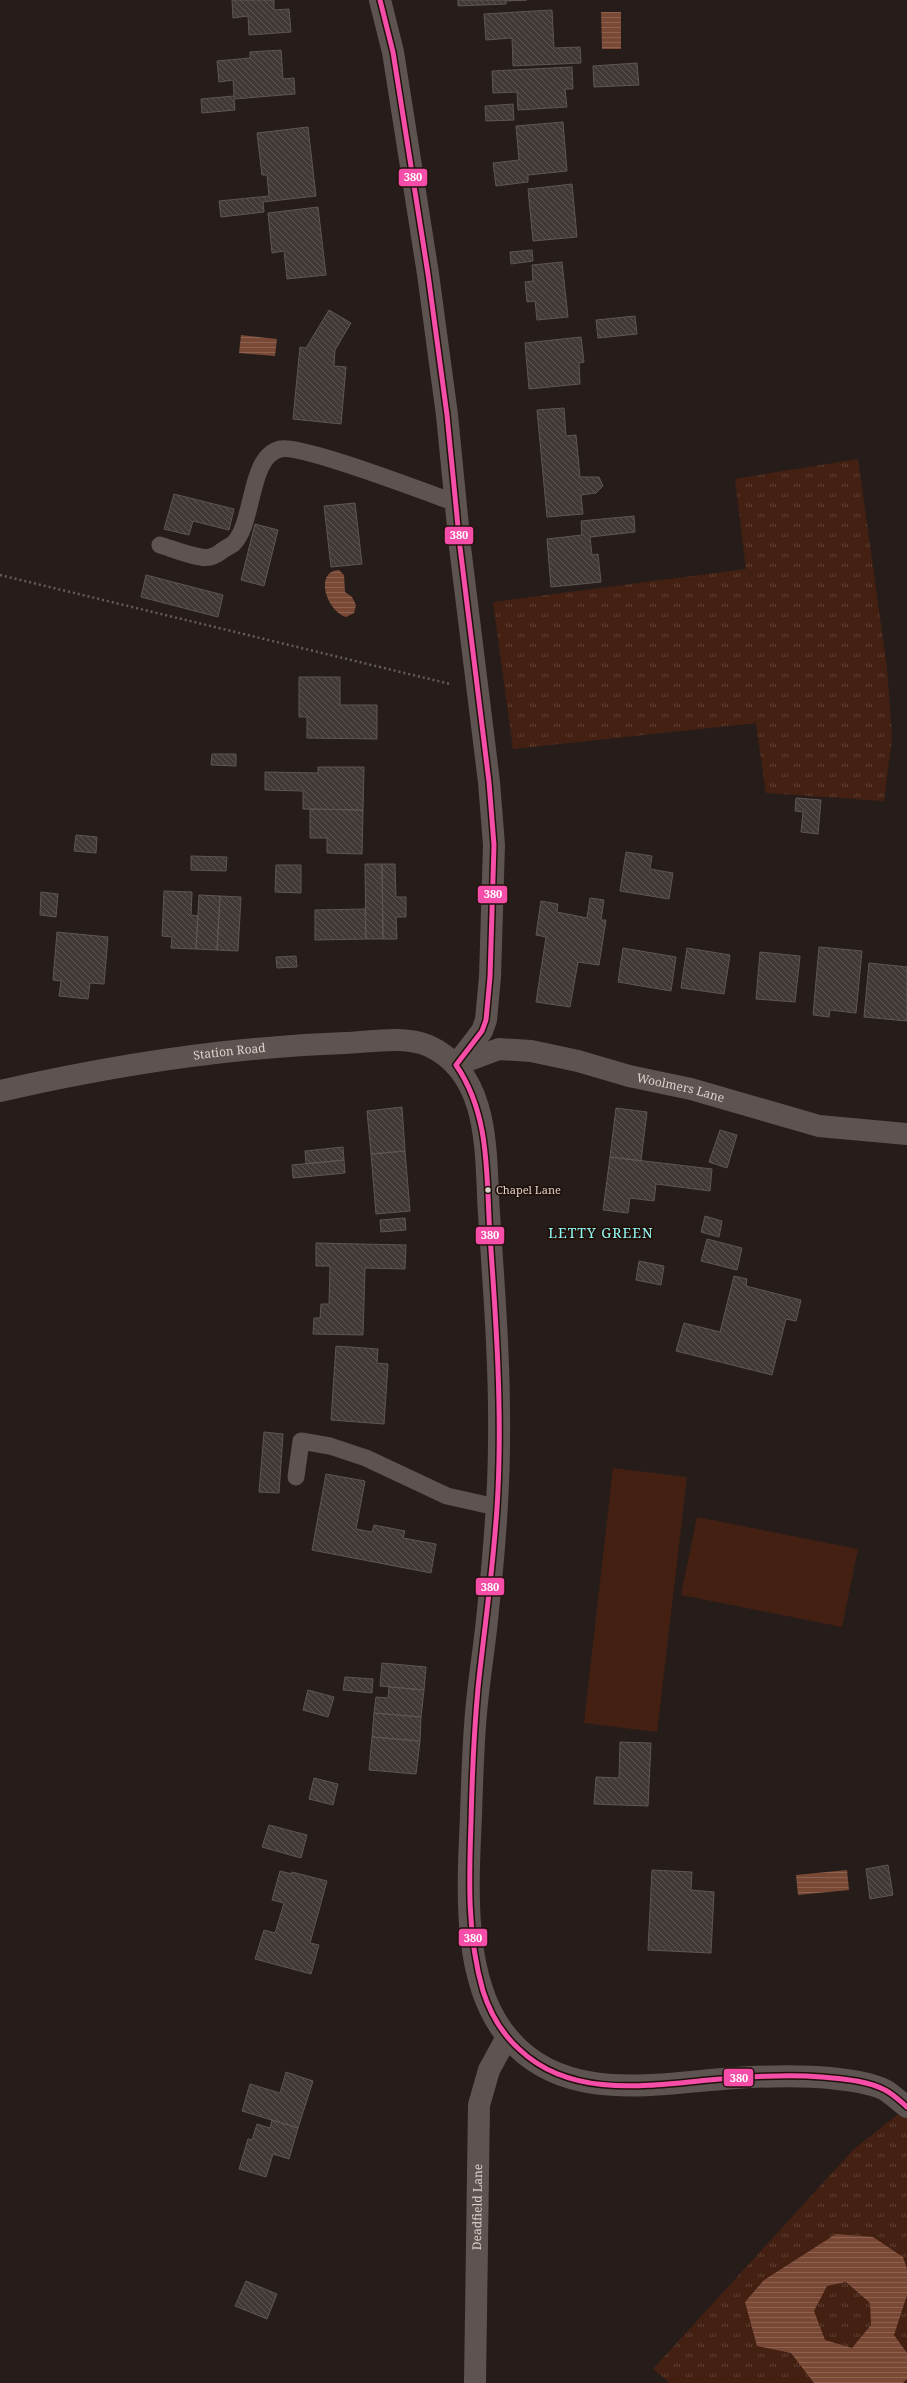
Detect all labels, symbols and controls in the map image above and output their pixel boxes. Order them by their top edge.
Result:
line badge: 380 [398,168,428,187]
text: 380 [404,169,422,184]
line badge: 380 [444,526,474,545]
text: 380 [450,527,468,542]
line badge: 380 [477,885,508,904]
text: 380 [484,886,502,901]
street label: Station Road [192,1039,267,1064]
street label: Woolmers Lane [635,1069,727,1106]
place label: Chapel Lane [496,1182,561,1197]
marker: Chapel Lane [483,1185,493,1195]
district label: LETTY GREEN [548,1223,654,1242]
line badge: 380 [475,1226,505,1245]
text: 380 [481,1227,499,1242]
line badge: 380 [475,1577,505,1596]
text: 380 [481,1579,499,1594]
line badge: 380 [458,1928,488,1947]
text: 380 [464,1930,482,1945]
line badge: 380 [723,2068,754,2087]
text: 380 [730,2070,748,2085]
street label: Deadfield Lane [468,2164,486,2250]

